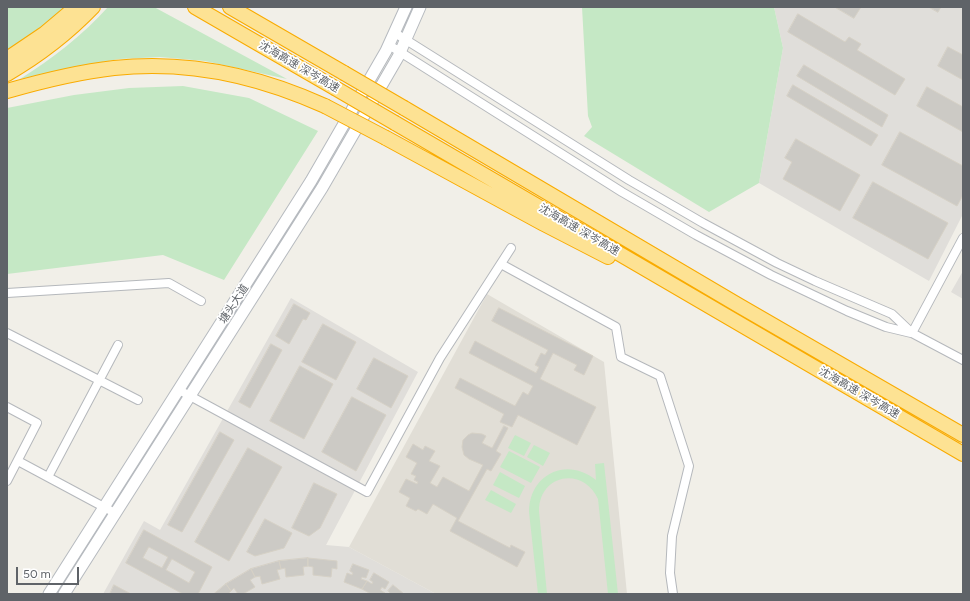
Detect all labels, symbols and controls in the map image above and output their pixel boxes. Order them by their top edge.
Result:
street label: 沈海高速 深岑高速 [256,39,342,95]
street label: 沈海高速 深岑高速 [536,202,622,258]
street label: 塘头大道 [216,282,252,326]
street label: 沈海高速 深岑高速 [816,365,902,421]
scale bar [18,559,81,585]
text: 50 m [23,567,51,581]

